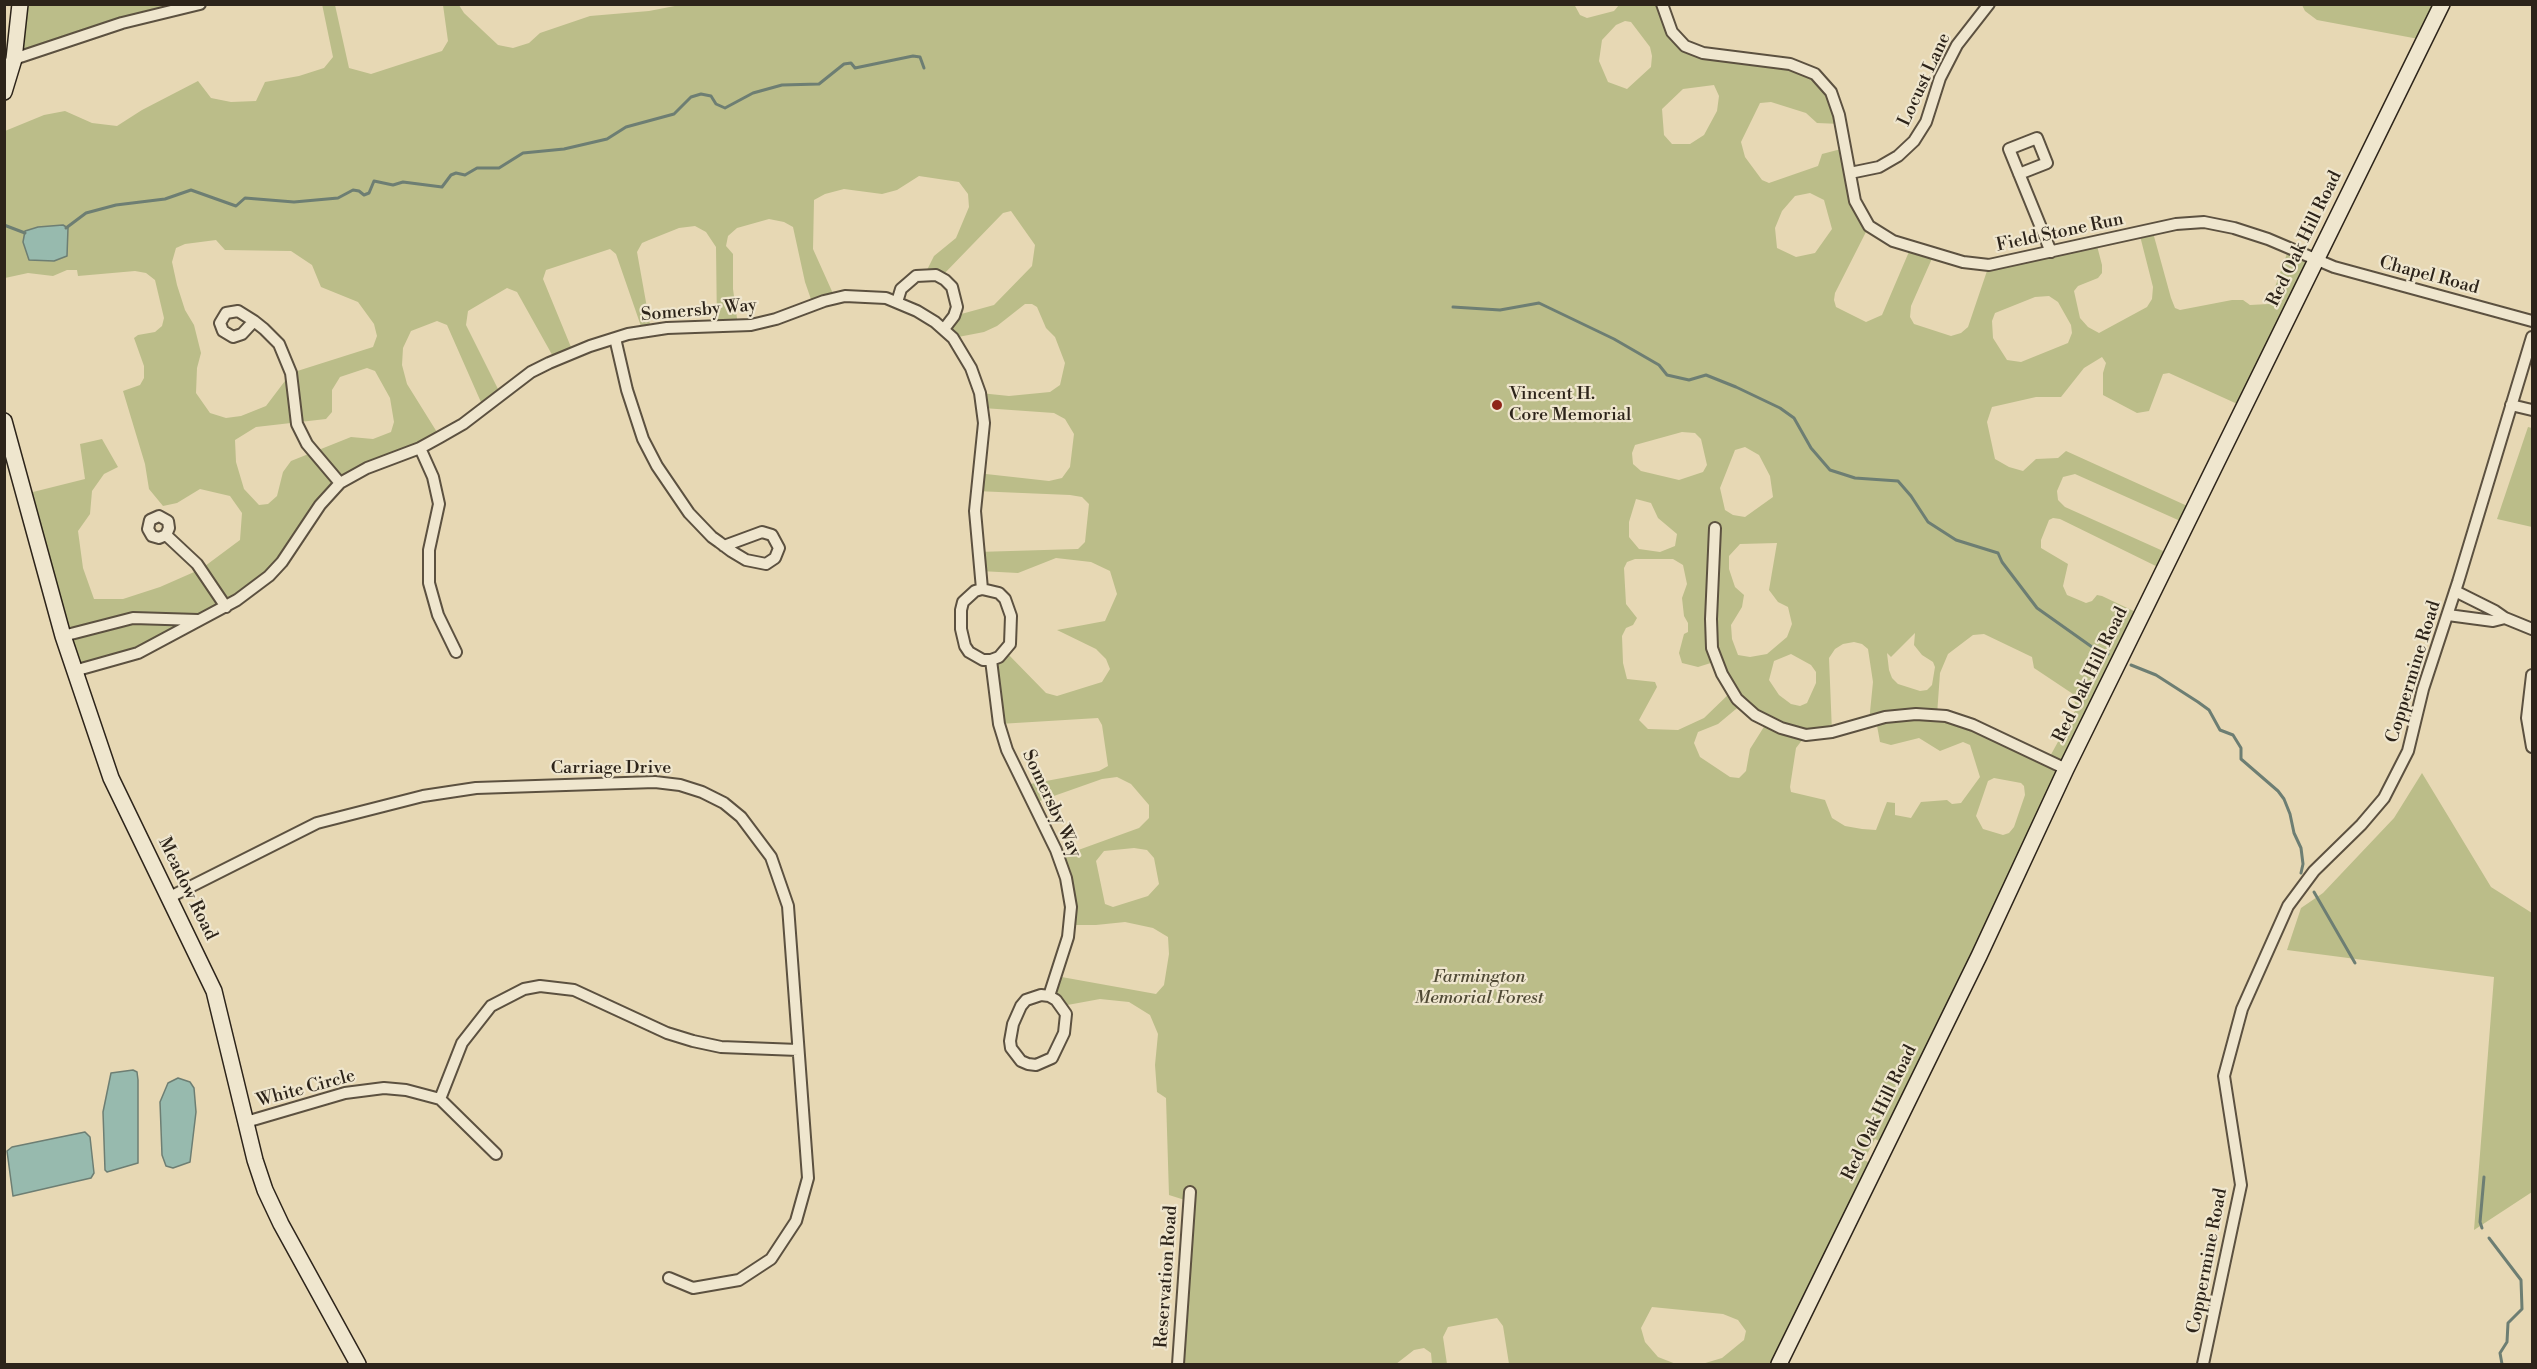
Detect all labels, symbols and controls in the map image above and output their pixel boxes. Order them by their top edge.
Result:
street label: Locust Lane [1894,30,1956,130]
street label: Red Oak Hill Road [2263,168,2347,310]
street label: Field Stone Run [1994,209,2126,257]
street label: Chapel Road [2377,252,2481,300]
street label: Somersby Way [640,295,758,327]
place label: Vincent H. Core Memorial [1509,384,1631,426]
marker: Vincent H. Core Memorial [1490,398,1504,412]
street label: Coppermine Road [2382,598,2446,746]
street label: Red Oak Hill Road [2049,604,2133,746]
street label: Somersby Way [1017,747,1085,861]
street label: Carriage Drive [551,758,671,780]
street label: Meadow Road [153,834,221,944]
park label: Farmington Memorial Forest [1414,967,1544,1010]
street label: Red Oak Hill Road [1838,1042,1922,1184]
street label: White Circle [254,1065,358,1113]
street label: Coppermine Road [2183,1187,2233,1335]
street label: Reservation Road [1151,1205,1183,1349]

